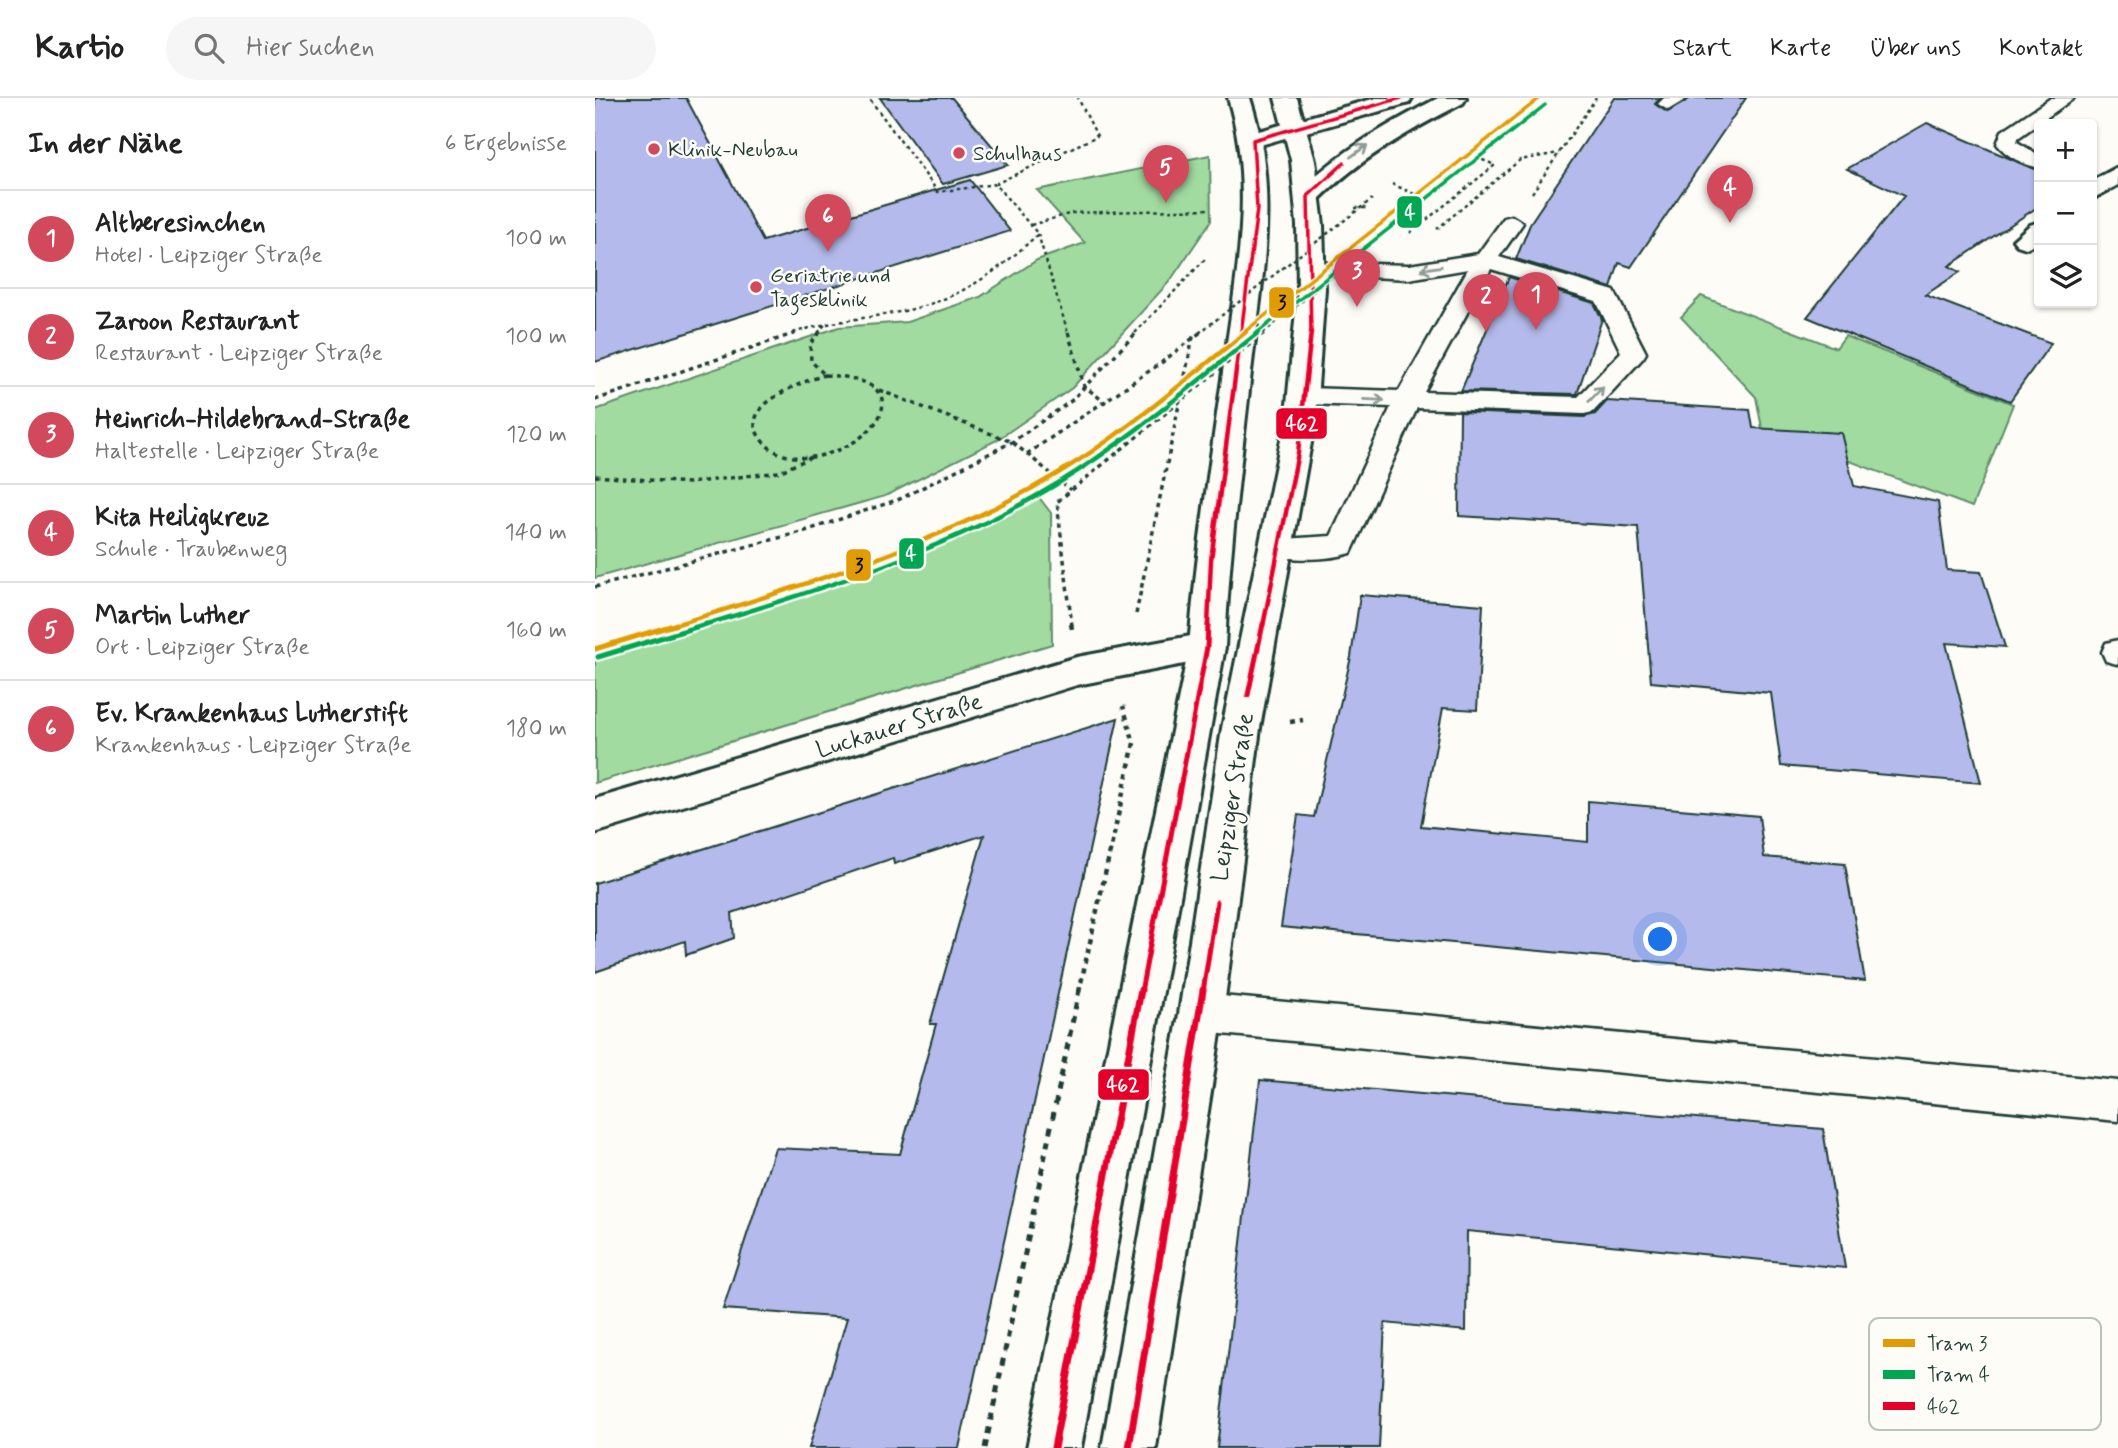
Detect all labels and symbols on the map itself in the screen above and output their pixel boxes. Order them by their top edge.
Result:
place label: Klinik-Neubau [668,136,798,164]
place label: Schulhaus [973,140,1062,168]
marker: Klinik-Neubau [646,141,662,157]
one-way arrow [1349,144,1368,158]
marker: Schulhaus [951,145,967,161]
pin: 5 [1143,145,1189,203]
pin: 4 [1707,165,1753,223]
pin: 6 [805,194,851,252]
line badge: 4 [1396,195,1423,229]
text: 4 [1404,201,1416,226]
pin: 3 [1334,249,1380,307]
place label: Geriatrie und Tagesklinik [770,262,891,316]
one-way arrow [1420,262,1442,275]
pin: 1 [1513,272,1559,330]
pin: 2 [1463,274,1509,332]
marker: Geriatrie und Tagesklinik [748,279,764,295]
line badge: 3 [1268,286,1295,319]
text: 3 [1278,291,1287,316]
one-way arrow [1587,385,1604,402]
one-way arrow [1362,394,1385,407]
line badge: 462 [1275,407,1328,440]
text: 462 [1286,412,1319,437]
line badge: 4 [898,537,925,570]
text: 4 [905,542,917,567]
line badge: 3 [845,548,872,582]
text: 3 [855,554,864,579]
street label: Luckauer Straße [813,686,986,766]
street label: Leipziger Straße [1205,711,1264,884]
your location [1643,922,1677,956]
line badge: 462 [1097,1068,1150,1101]
text: 462 [1107,1073,1140,1098]
legend [1869,1318,2101,1430]
text: Tram 3 [1927,1332,1988,1357]
text: Tram 4 [1927,1363,1990,1388]
text: 462 [1927,1395,1960,1420]

